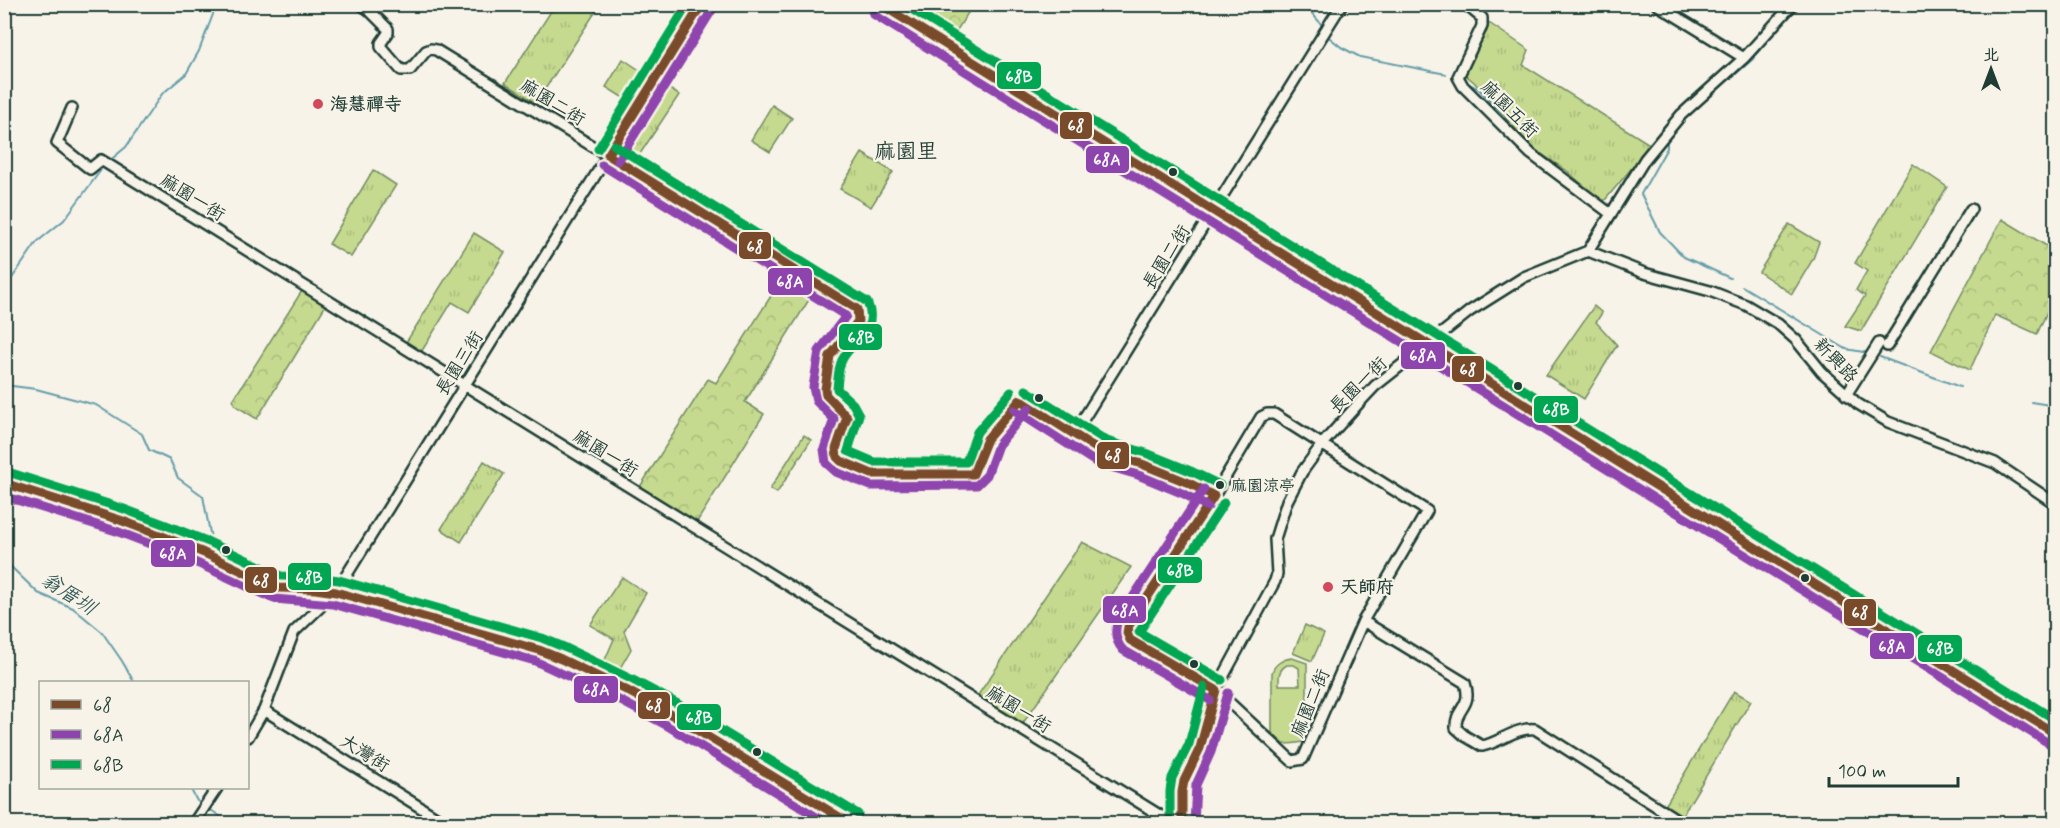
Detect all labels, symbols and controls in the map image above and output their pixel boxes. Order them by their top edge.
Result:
north arrow [1961,39,2021,99]
text: 北 [1983,45,1999,66]
line badge: 68B [996,61,1042,90]
text: 68B [1005,67,1033,88]
street label: 麻園二街 [515,74,590,132]
street label: 麻園五街 [1475,76,1543,144]
place label: 海慧禪寺 [330,93,402,117]
marker: 海慧禪寺 [311,97,325,111]
line badge: 68 [1059,111,1093,140]
text: 68 [1068,116,1085,137]
district label: 麻園里 [875,138,938,166]
line badge: 68A [1085,145,1130,174]
text: 68A [1093,150,1121,171]
unlabelled marker [1167,166,1179,178]
street label: 麻園一街 [156,169,229,227]
street label: 長園二街 [1138,221,1196,294]
line badge: 68 [738,231,772,260]
text: 68 [747,237,764,258]
line badge: 68A [767,267,813,296]
text: 68A [776,272,804,293]
line badge: 68B [838,323,883,351]
street label: 長園三街 [431,327,489,400]
text: 68B [847,328,875,349]
street label: 新興路 [1808,333,1863,388]
line badge: 68A [1400,341,1446,370]
text: 68A [1409,346,1437,367]
street label: 長園一街 [1324,352,1393,419]
line badge: 68 [1451,355,1485,383]
text: 68 [1460,360,1477,381]
unlabelled marker [1512,380,1524,392]
unlabelled marker [1033,392,1045,404]
line badge: 68B [1533,395,1579,424]
text: 68B [1542,400,1570,421]
street label: 麻園一街 [569,425,642,483]
line badge: 68 [1096,441,1130,470]
text: 68 [1105,446,1122,467]
place label: 麻園涼亭 [1231,476,1295,497]
marker: 麻園涼亭 [1214,479,1226,491]
line badge: 68A [150,539,196,568]
text: 68A [159,544,187,565]
unlabelled marker [220,544,232,556]
line badge: 68B [1157,556,1203,584]
text: 68B [1166,561,1194,582]
line badge: 68B [287,562,332,591]
line badge: 68 [244,566,278,594]
water label: 翁厝圳 [36,567,102,623]
text: 68B [295,568,323,589]
text: 68 [253,571,270,592]
unlabelled marker [1799,572,1811,584]
place label: 天師府 [1340,576,1394,600]
marker: 天師府 [1321,580,1335,594]
line badge: 68A [1102,595,1147,624]
line badge: 68 [1843,598,1877,627]
text: 68A [1111,601,1139,622]
text: 68 [1852,603,1869,624]
line badge: 68A [1869,632,1915,660]
line badge: 68B [1917,634,1963,663]
text: 68A [1878,637,1906,658]
text: 68B [1926,639,1954,660]
unlabelled marker [1188,658,1200,670]
street label: 麻園二街 [1286,666,1336,741]
line badge: 68A [573,675,619,704]
text: 68A [582,680,610,701]
legend [39,681,249,789]
street label: 麻園一街 [982,681,1055,739]
line badge: 68 [637,691,671,720]
text: 68 [93,694,112,718]
text: 68 [646,696,663,717]
line badge: 68B [676,703,722,731]
text: 68B [685,708,713,729]
text: 68A [93,724,124,748]
street label: 大灣街 [335,729,394,778]
unlabelled marker [751,746,763,758]
scale bar [1829,750,1958,788]
text: 68B [93,754,123,778]
text: 100 m [1838,760,1886,784]

